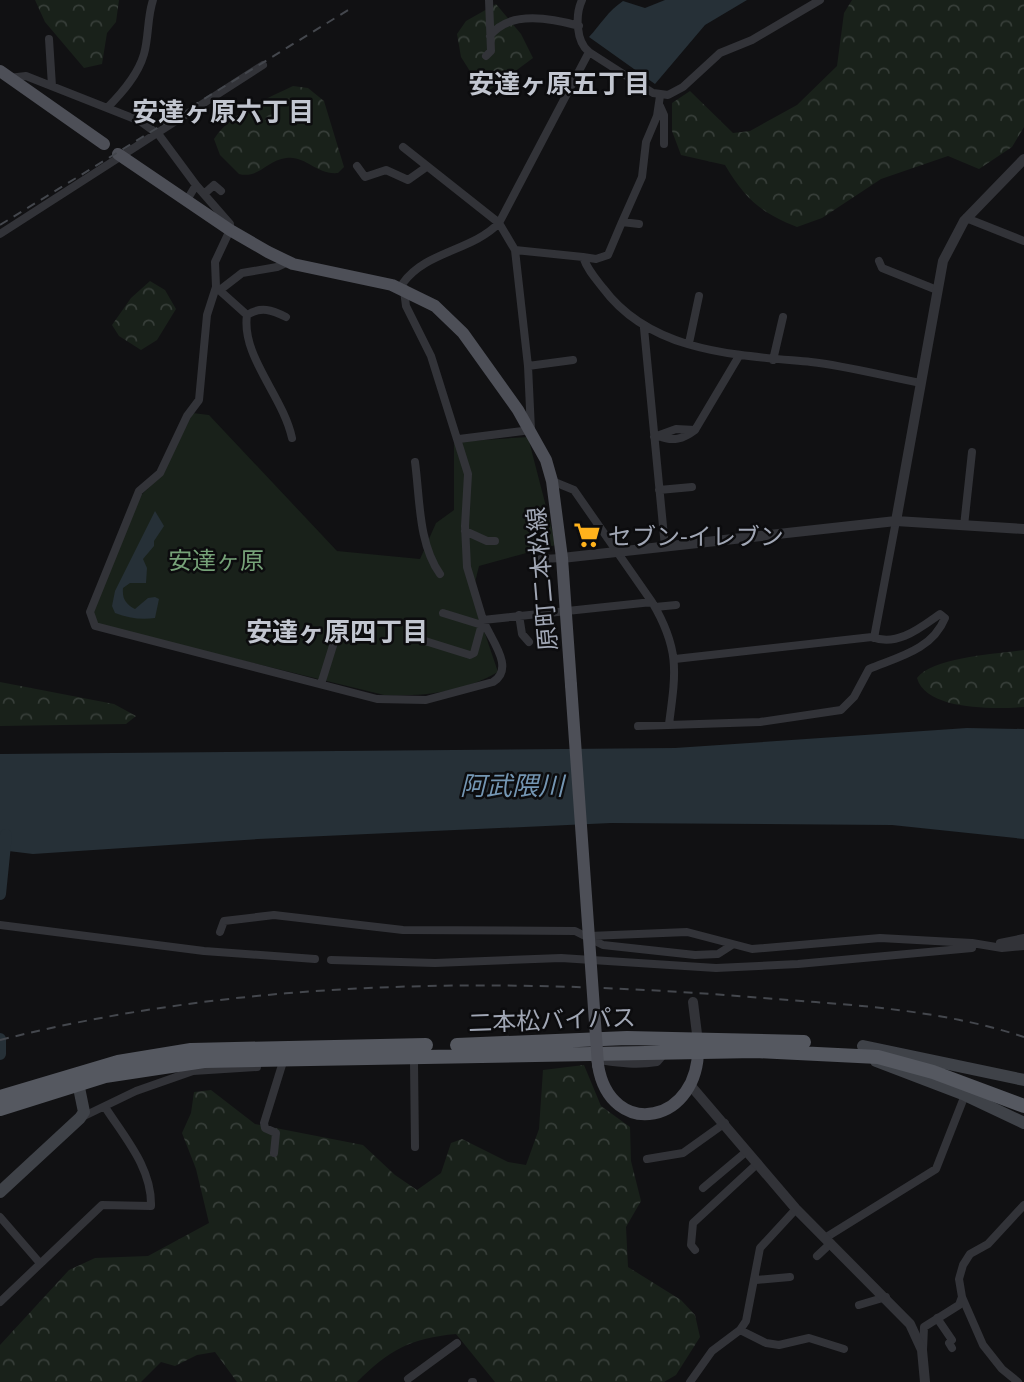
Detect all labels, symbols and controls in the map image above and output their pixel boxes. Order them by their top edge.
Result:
district label: 安達ヶ原五丁目 [468,65,650,101]
district label: 安達ヶ原六丁目 [132,93,314,129]
street label: 原町二本松線 [518,506,564,652]
place label: セブン-イレブン [608,519,784,552]
supermarket icon: セブン-イレブン [572,520,602,550]
park label: 安達ヶ原 [168,543,264,576]
district label: 安達ヶ原四丁目 [246,613,428,649]
water label: 阿武隈川 [460,767,567,803]
street label: 二本松バイパス [468,1000,636,1038]

